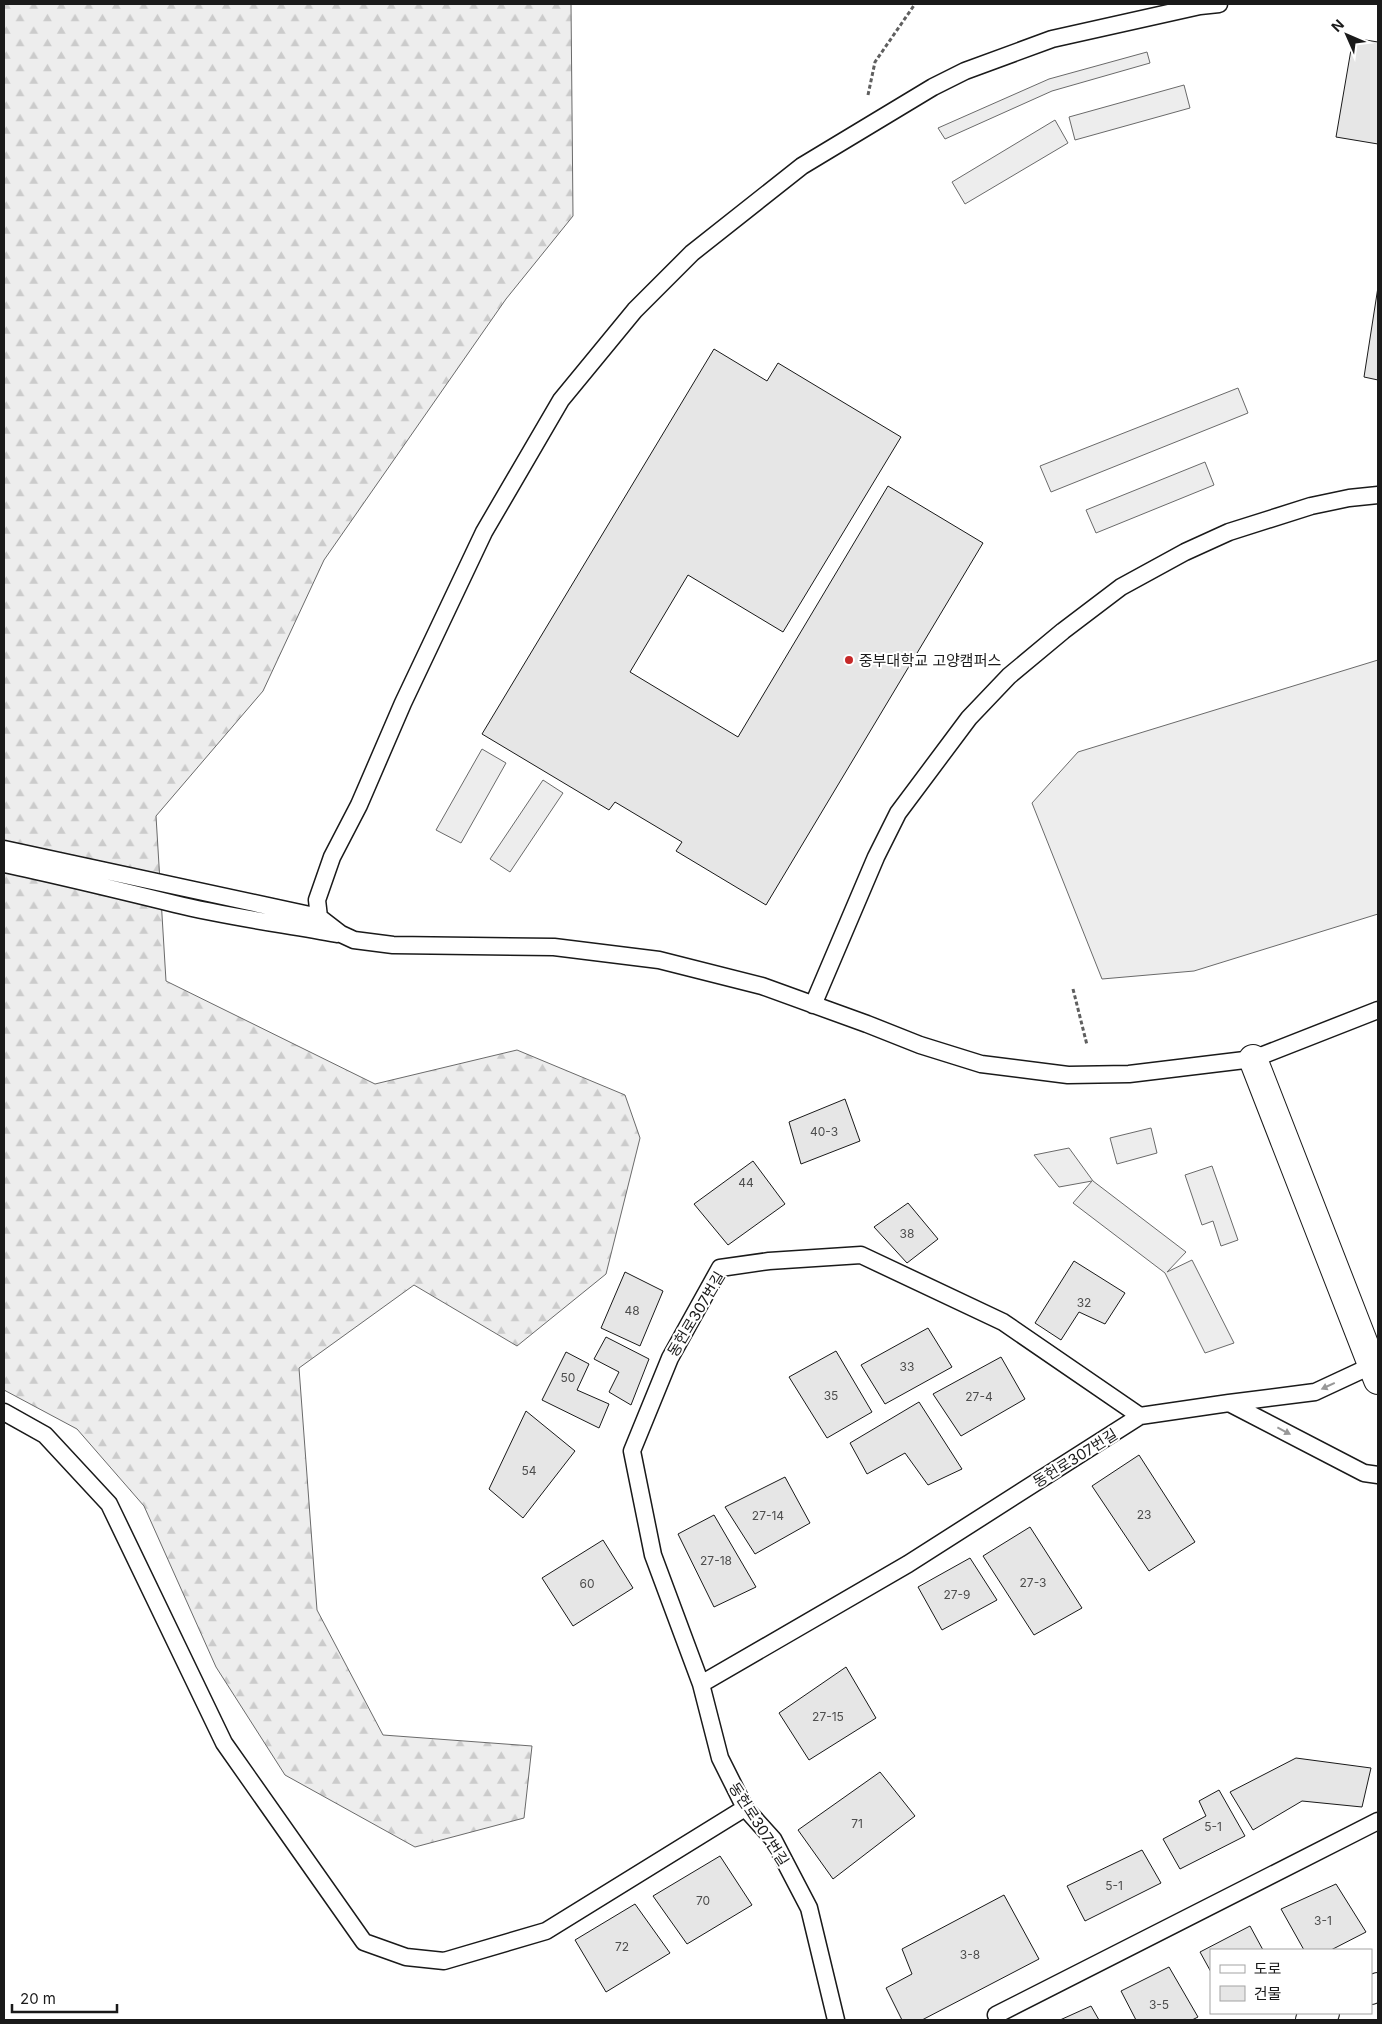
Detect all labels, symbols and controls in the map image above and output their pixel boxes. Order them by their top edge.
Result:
north arrow [1322,10,1372,60]
text: N [1328,16,1347,35]
place label: 중부대학교 고양캠퍼스 [859,651,1001,670]
marker: 중부대학교 고양캠퍼스 [843,654,855,666]
house number: 40-3 [810,1124,838,1139]
house number: 44 [738,1175,754,1190]
house number: 38 [900,1226,914,1241]
street label: 동헌로307번길 [663,1268,729,1360]
house number: 32 [1077,1295,1091,1310]
house number: 48 [624,1303,640,1318]
house number: 33 [900,1359,914,1374]
house number: 50 [561,1370,575,1385]
one-way arrow [1321,1382,1335,1390]
house number: 35 [824,1388,838,1403]
house number: 27-4 [965,1389,993,1404]
street label: 동헌로307번길 [1029,1425,1121,1491]
one-way arrow [1276,1427,1291,1435]
house number: 54 [521,1463,537,1478]
house number: 23 [1137,1507,1151,1522]
house number: 27-14 [752,1508,784,1523]
house number: 27-18 [700,1553,732,1568]
house number: 27-3 [1020,1575,1046,1590]
house number: 60 [579,1576,595,1591]
house number: 27-9 [943,1587,971,1602]
house number: 27-15 [812,1709,844,1724]
street label: 동헌로307번길 [725,1779,793,1869]
house number: 71 [851,1816,863,1831]
house number: 5-1 [1204,1819,1222,1834]
house number: 5-1 [1105,1878,1123,1893]
house number: 70 [696,1893,710,1908]
house number: 3-1 [1314,1913,1332,1928]
house number: 72 [615,1939,629,1954]
house number: 3-8 [960,1947,980,1962]
legend [1210,1949,1372,2014]
text: 도로 [1254,1959,1282,1978]
scale bar [12,1982,118,2014]
text: 건물 [1254,1984,1282,2003]
text: 20 m [20,1989,56,2008]
house number: 3-5 [1149,1997,1169,2012]

